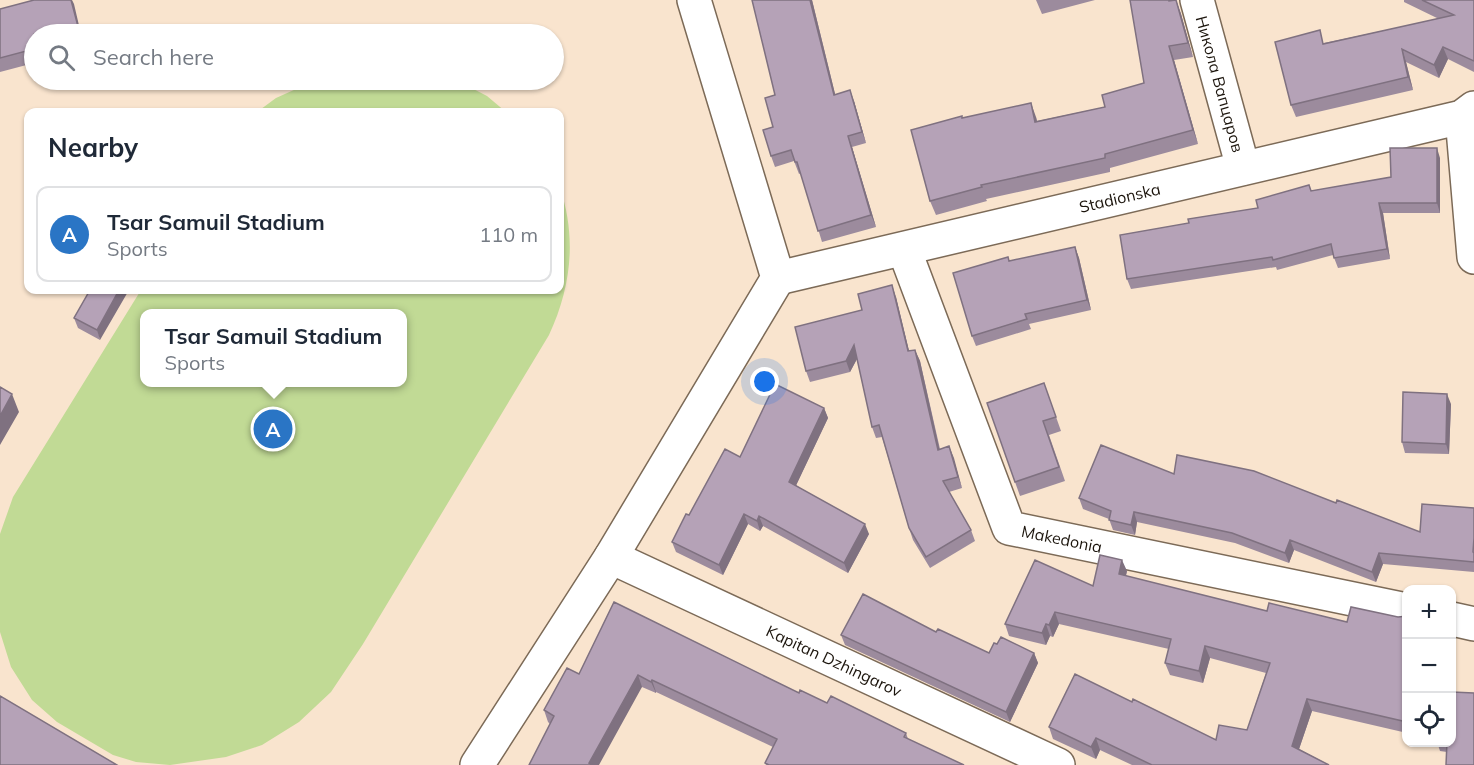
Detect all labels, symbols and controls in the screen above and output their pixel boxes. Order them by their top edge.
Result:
street label: Никола Вапцаров [1192,13,1248,154]
search box [24,24,564,90]
icon: search [45,41,78,74]
text: Search here [93,43,214,71]
text: Nearby [48,131,138,164]
street label: Stadionska [1077,178,1162,217]
text: Tsar Samuil Stadium [107,208,325,236]
text: A [62,222,77,247]
text: 110 m [479,222,538,247]
text: Sports [107,236,168,261]
popup [140,309,407,387]
text: Tsar Samuil Stadium [165,322,382,350]
text: Sports [165,350,225,375]
your location [750,367,779,396]
pin: A [254,406,292,452]
street label: Makedonia [1020,521,1104,557]
map controls [1402,585,1456,747]
button: + [1402,585,1456,639]
street label: Kapitan Dzhingarov [763,621,906,701]
button: − [1402,639,1456,693]
button: locate [1402,693,1456,747]

